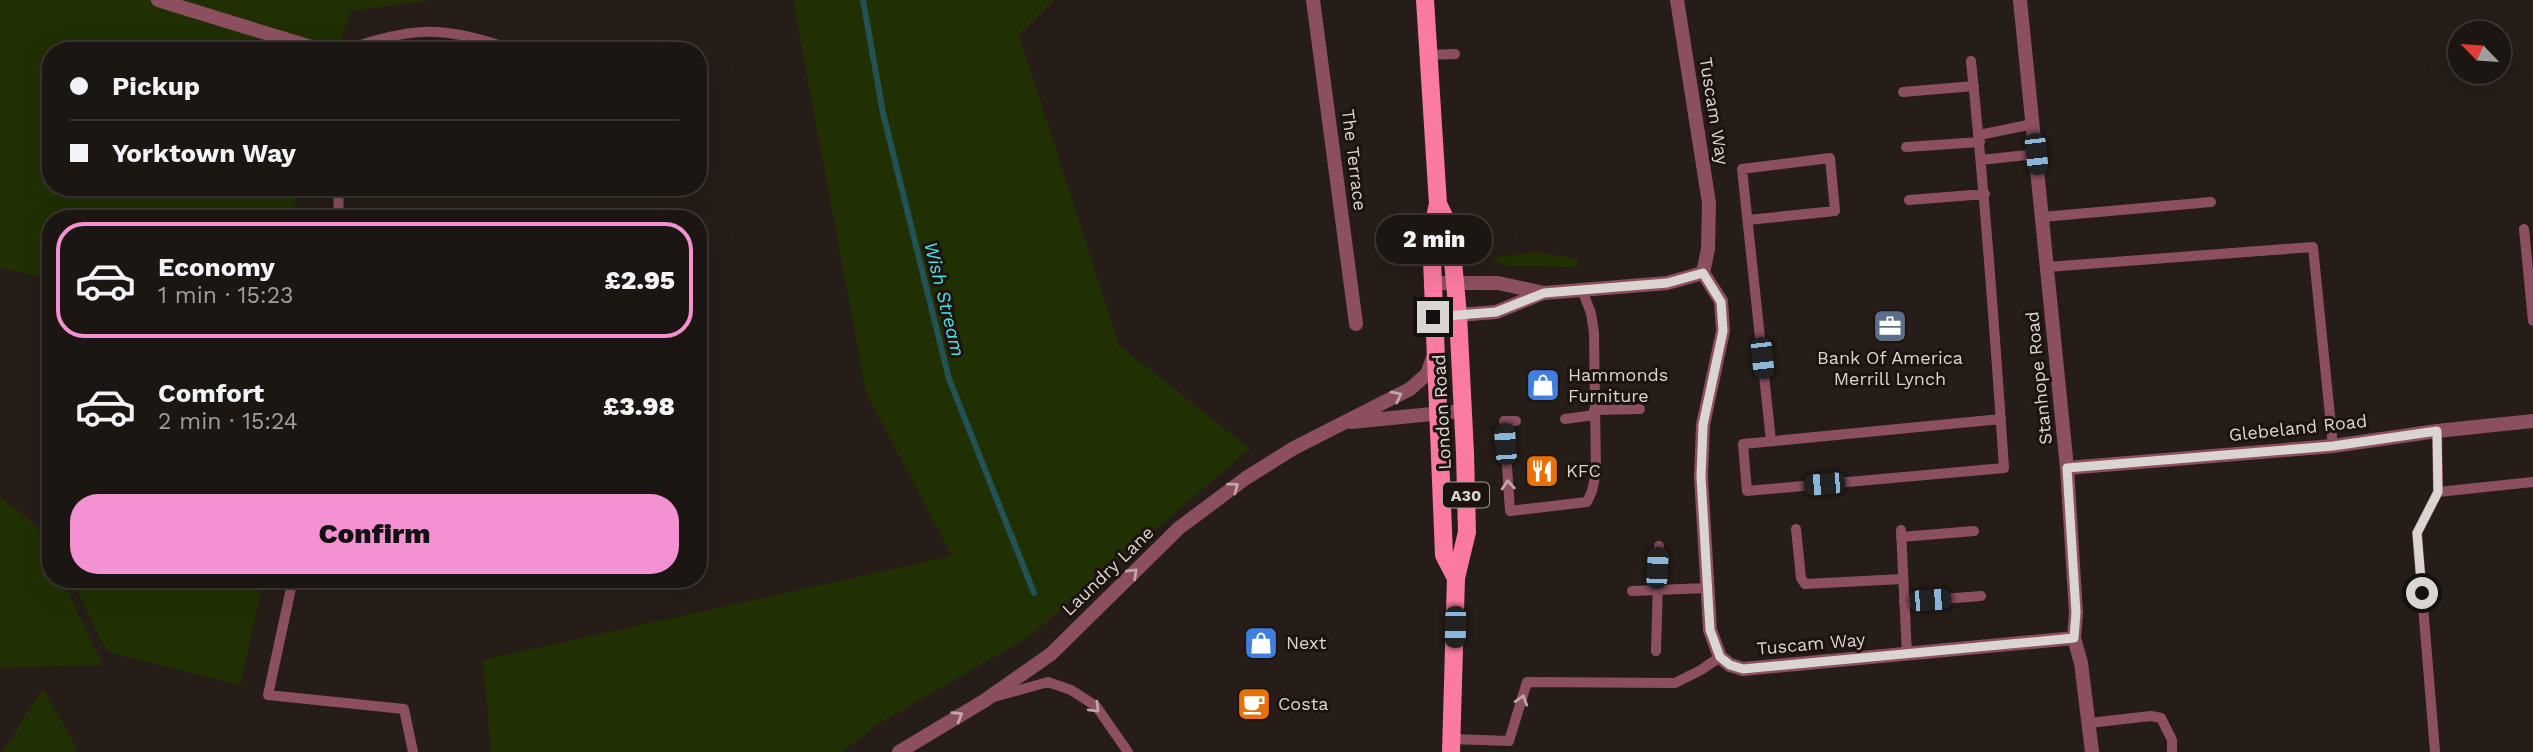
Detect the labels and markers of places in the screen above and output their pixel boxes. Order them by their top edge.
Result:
office icon: Bank Of America Merrill Lynch [1871,307,1909,345]
place label: Bank Of America Merrill Lynch [1817,347,1963,389]
place label: Hammonds Furniture [1568,364,1668,406]
shop icon: Hammonds Furniture [1524,366,1562,404]
restaurant icon: KFC [1523,452,1561,490]
place label: KFC [1566,460,1601,481]
shop icon: Next [1242,624,1280,662]
place label: Next [1286,632,1327,653]
cafe icon: Costa [1235,685,1273,723]
place label: Costa [1278,693,1328,714]

